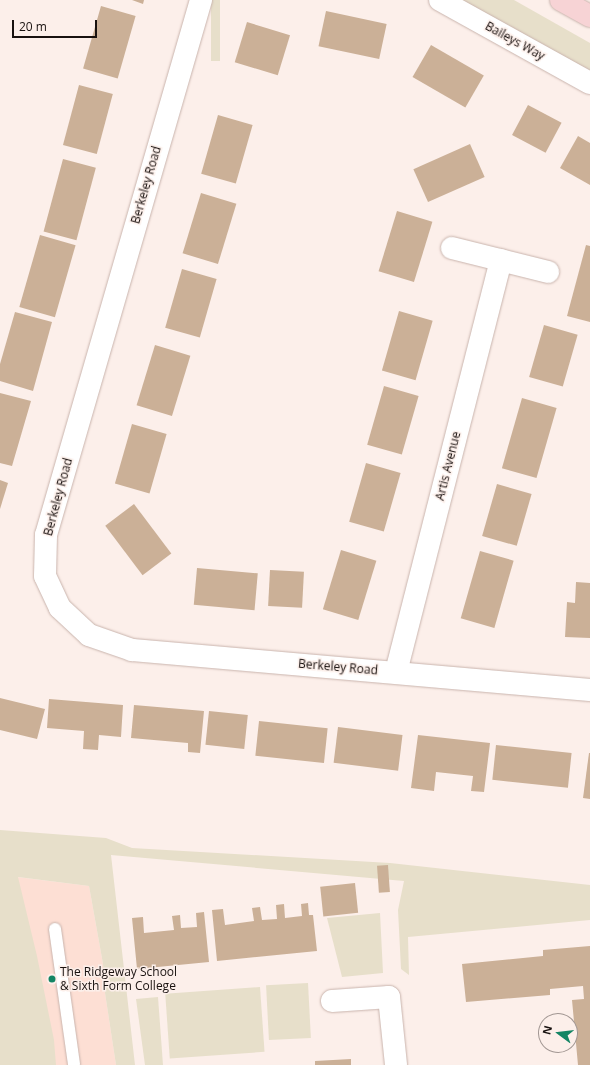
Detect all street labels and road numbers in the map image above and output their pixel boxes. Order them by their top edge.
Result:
street label: Baileys Way [483,19,547,63]
street label: Berkeley Road [128,145,164,225]
street label: Artis Avenue [432,430,464,502]
street label: Berkeley Road [41,457,75,537]
street label: Berkeley Road [298,656,378,678]

